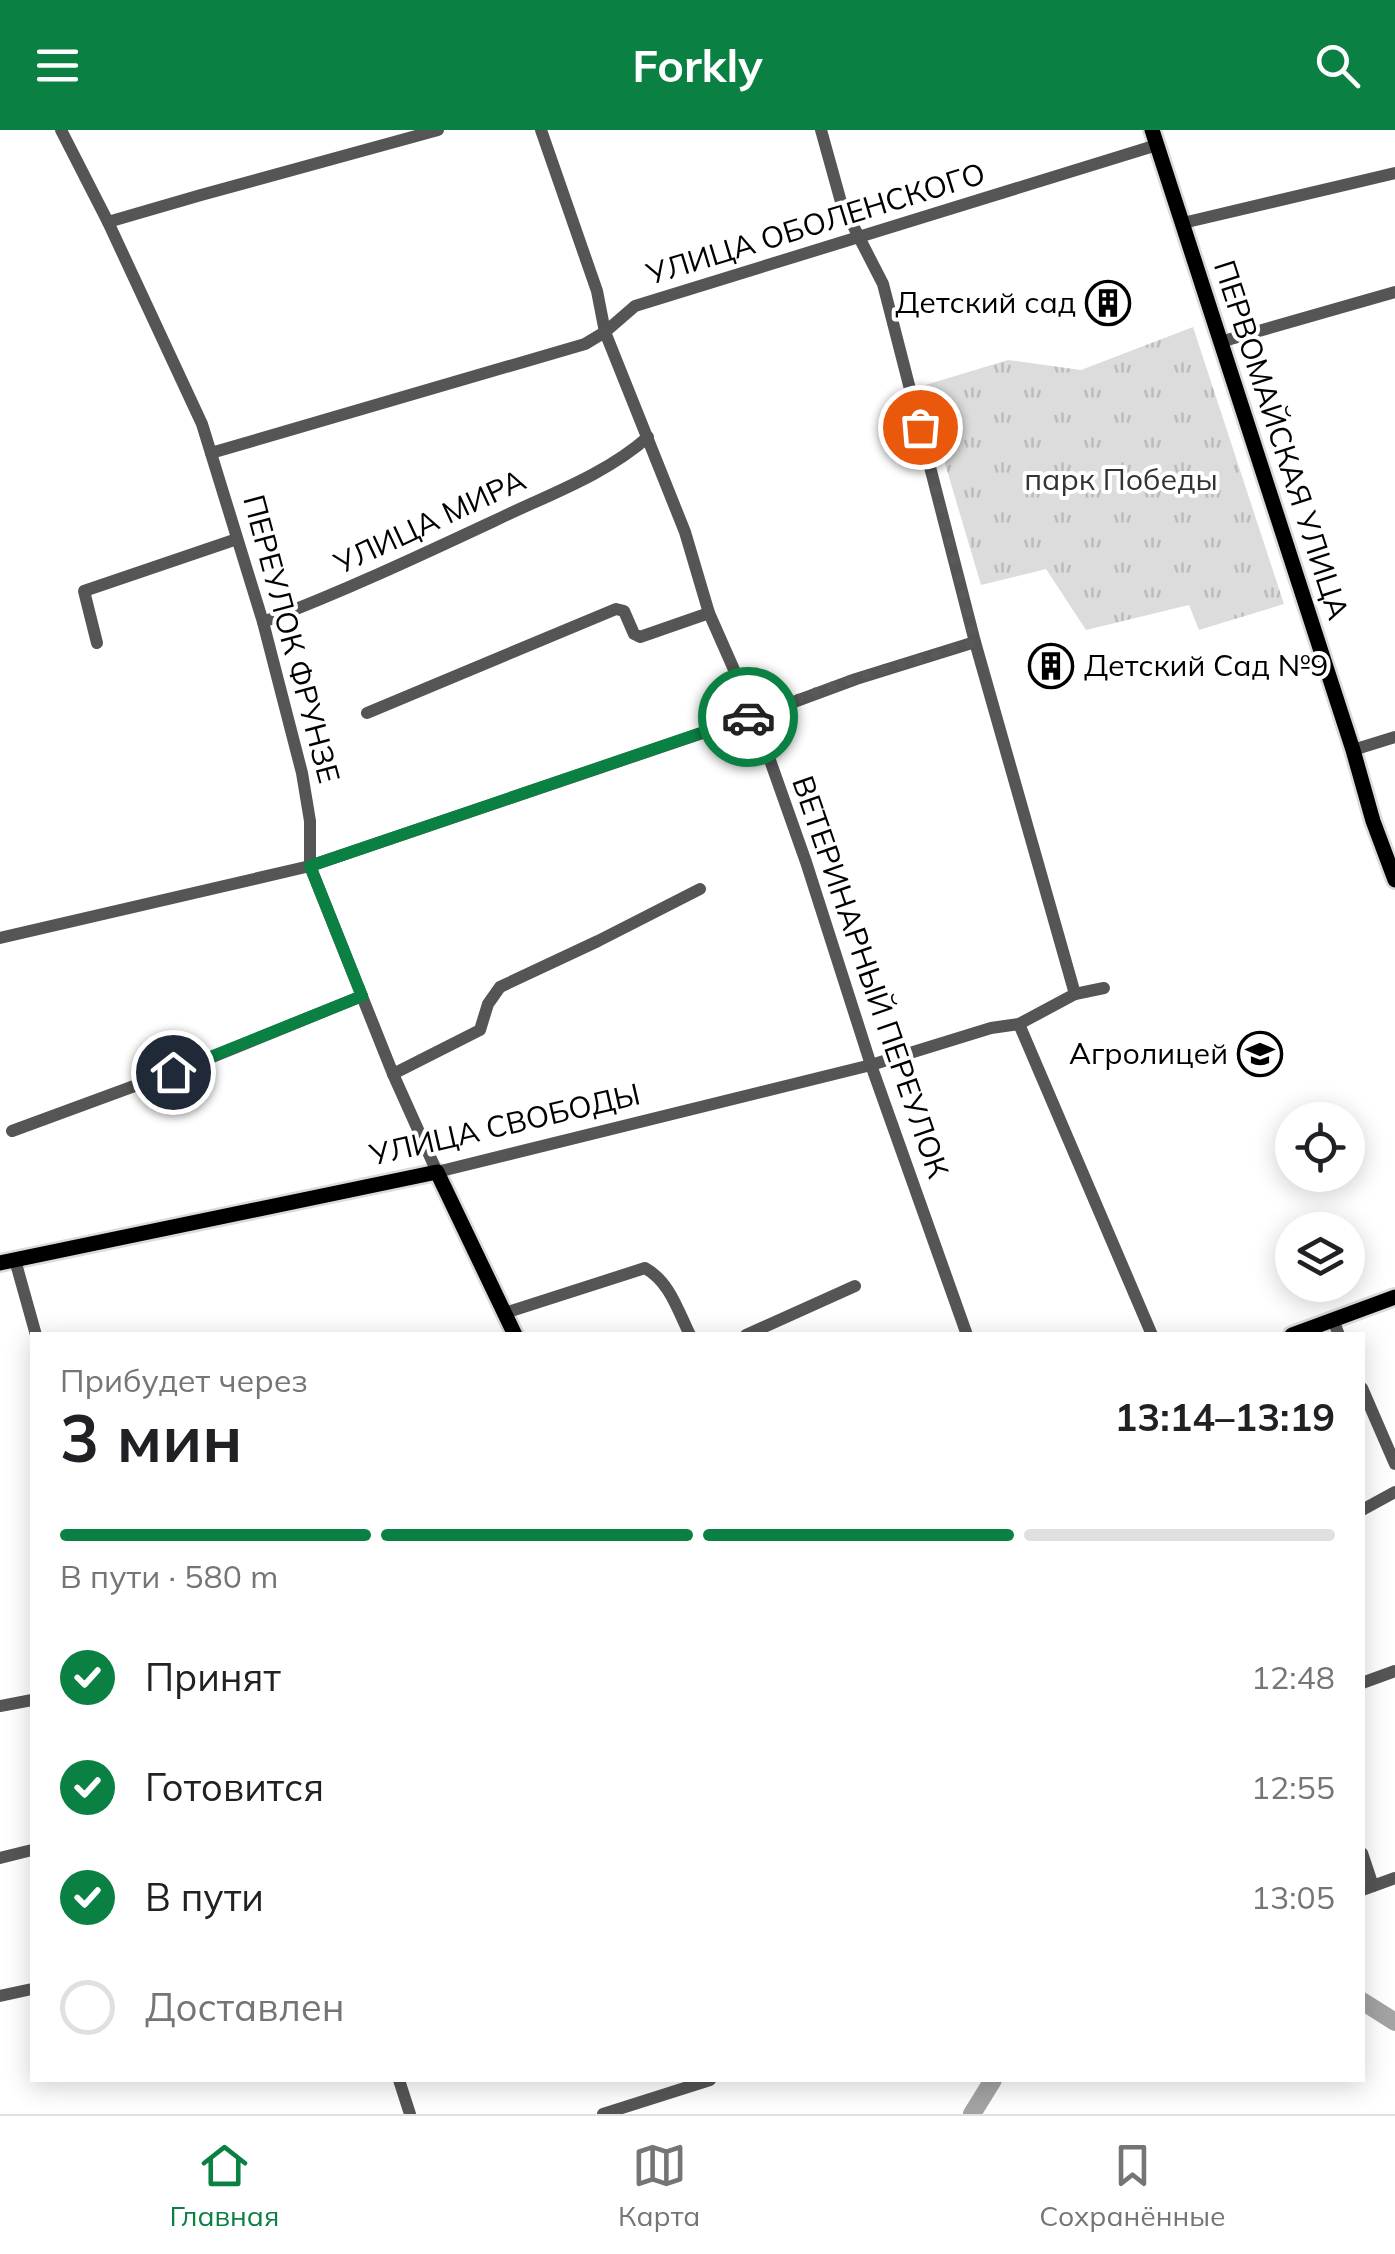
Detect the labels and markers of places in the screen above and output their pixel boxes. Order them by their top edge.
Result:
building icon: Детский сад [1085,280,1131,326]
place label: Детский сад [895,283,1076,321]
pin [878,385,963,470]
building icon: Детский Сад №9 [1028,643,1074,689]
place label: Детский Сад №9 [1084,646,1328,684]
pin [131,1030,216,1115]
school or university icon: Агролицей [1237,1031,1283,1077]
place label: Агролицей [1069,1034,1228,1072]

